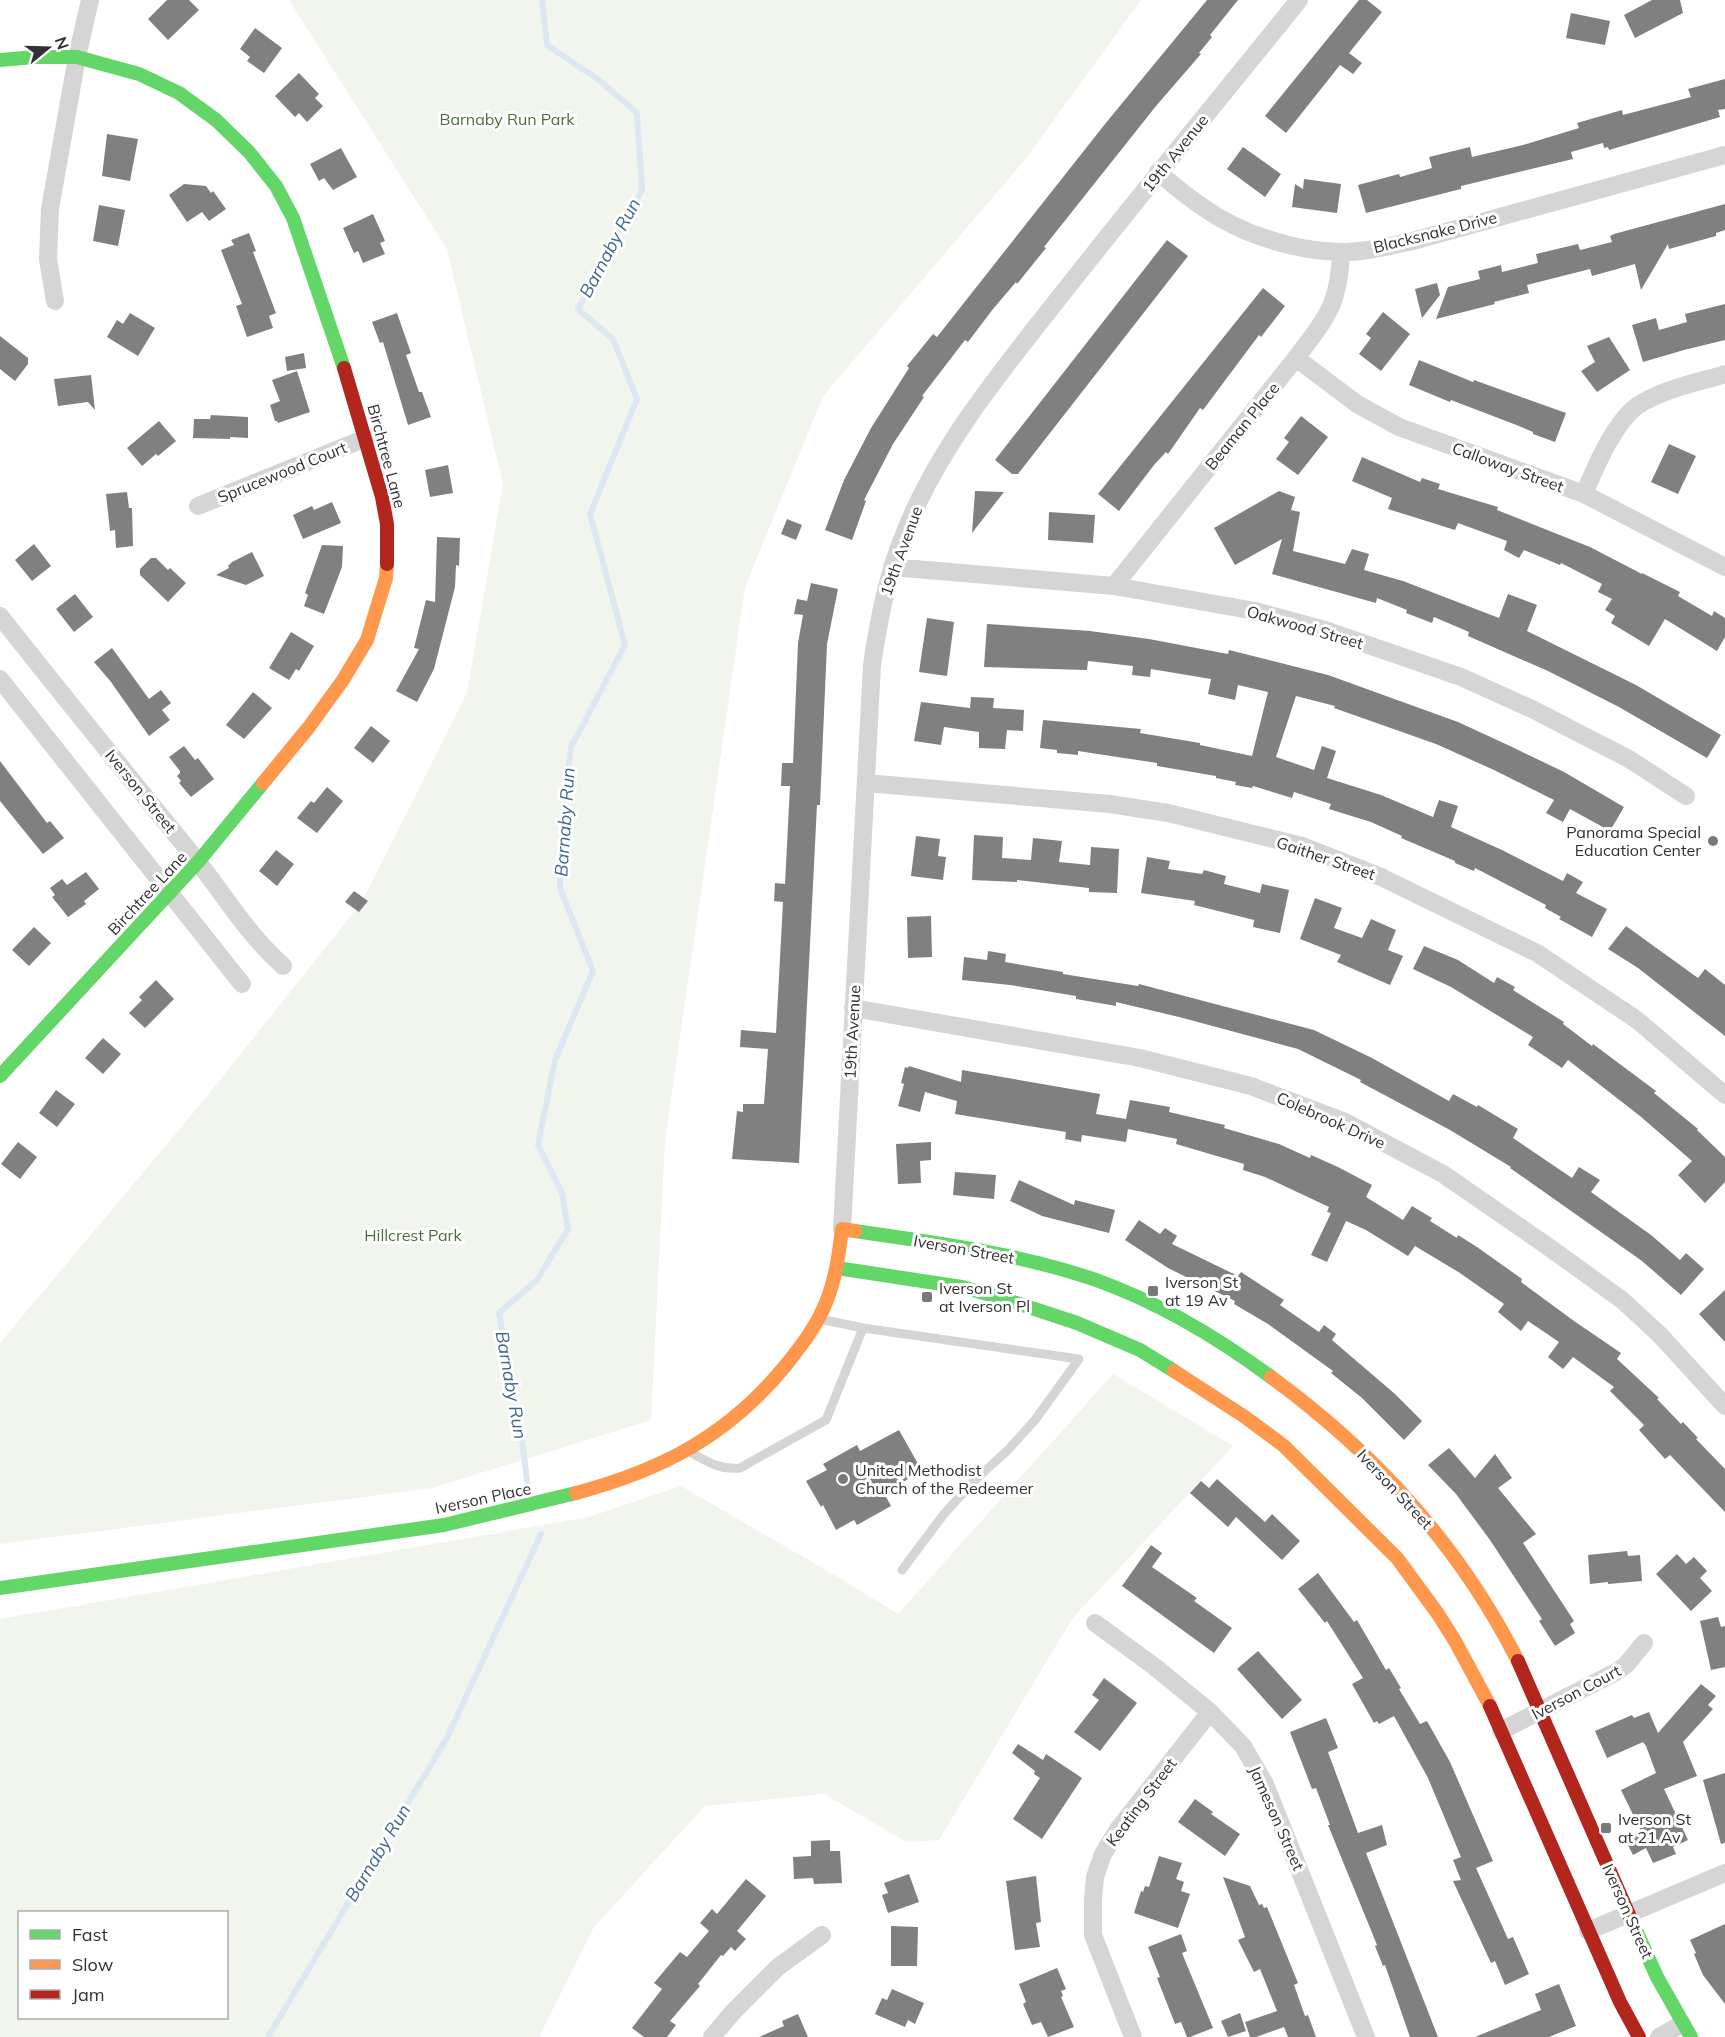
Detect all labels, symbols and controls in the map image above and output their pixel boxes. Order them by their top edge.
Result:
north arrow [18,18,78,78]
text: N [51,34,74,52]
park label: Barnaby Run Park [440,109,575,129]
street label: 19th Avenue [1138,110,1212,196]
water label: Barnaby Run [574,194,645,301]
street label: Blacksnake Drive [1371,207,1499,257]
street label: Beaman Place [1201,378,1283,474]
street label: Birchtree Lane [363,402,411,510]
street label: Sprucewood Court [215,437,350,507]
street label: Calloway Street [1450,438,1567,497]
street label: 19th Avenue [876,503,926,599]
street label: Oakwood Street [1245,601,1366,653]
street label: Iverson Street [101,745,181,837]
water label: Barnaby Run [549,767,580,877]
place label: Panorama Special Education Center [1566,822,1701,860]
street label: Gaither Street [1274,832,1378,884]
marker: Panorama Special Education Center [1706,834,1720,848]
street label: Birchtree Lane [103,847,191,939]
street label: 19th Avenue [840,984,864,1080]
street label: Colebrook Drive [1274,1087,1388,1153]
park label: Hillcrest Park [364,1225,462,1245]
street label: Iverson Street [912,1230,1016,1268]
place label: Iverson St at 19 Av [1165,1272,1239,1310]
place label: Iverson St at Iverson Pl [939,1278,1030,1316]
marker: Iverson St at 19 Av [1146,1284,1160,1298]
marker: Iverson St at Iverson Pl [920,1290,934,1304]
water label: Barnaby Run [491,1329,532,1441]
street label: Iverson Street [1353,1445,1437,1533]
place label: United Methodist Church of the Redeemer [855,1460,1034,1498]
marker: United Methodist Church of the Redeemer [836,1472,850,1486]
street label: Iverson Place [433,1478,533,1518]
street label: Iverson Court [1528,1660,1624,1724]
street label: Keating Street [1101,1754,1181,1850]
street label: Jameson Street [1245,1763,1309,1874]
water label: Barnaby Run [340,1800,416,1905]
place label: Iverson St at 21 Av [1618,1809,1692,1847]
marker: Iverson St at 21 Av [1599,1821,1613,1835]
street label: Iverson Street [1598,1860,1658,1962]
legend [18,1911,228,2019]
text: Fast [72,1923,108,1946]
text: Slow [72,1953,114,1976]
text: Jam [72,1983,105,2006]

